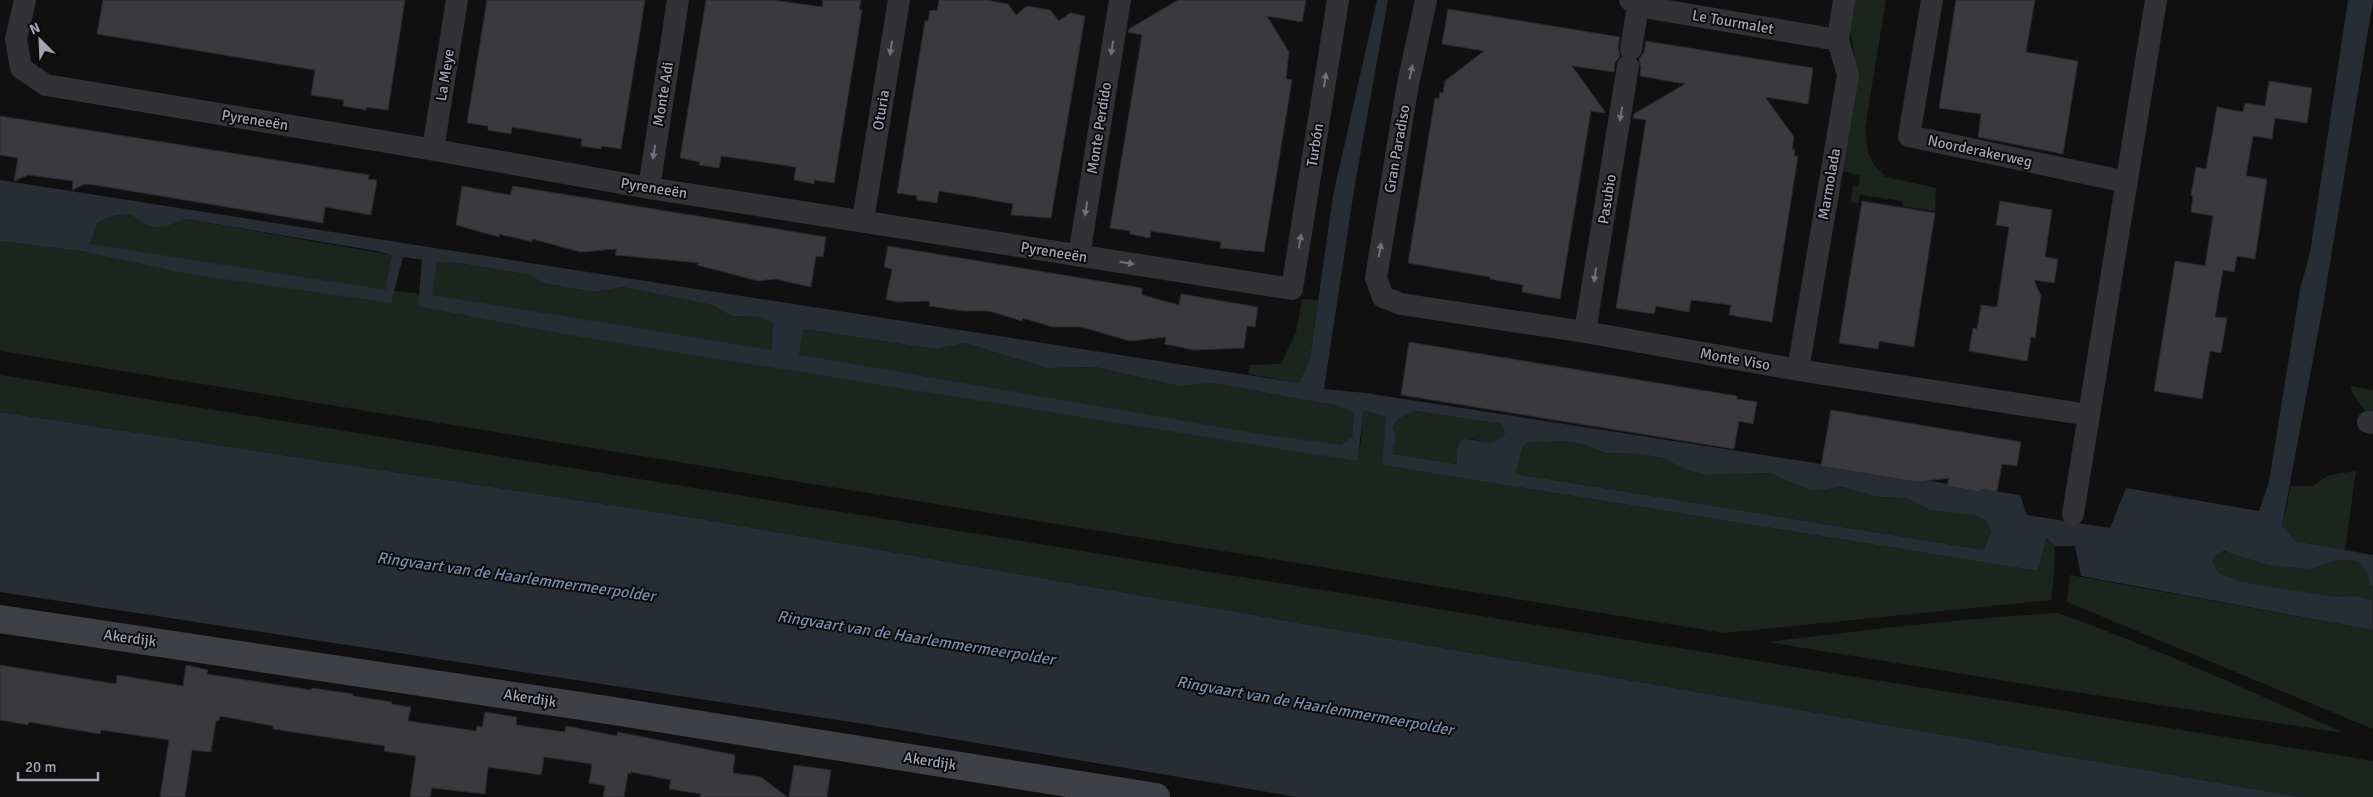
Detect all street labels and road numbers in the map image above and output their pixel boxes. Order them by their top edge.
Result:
street label: Le Tourmalet [1691,6,1775,38]
street label: La Meye [432,48,458,102]
street label: Monte Adi [649,60,677,128]
street label: Monte Perdido [1083,81,1115,175]
street label: Oturia [869,88,893,132]
street label: Gran Paradiso [1380,103,1414,194]
street label: Pyreneeën [220,106,290,134]
street label: Turbón [1303,122,1327,168]
street label: Noorderakerweg [1926,131,2034,171]
street label: Marmolada [1814,147,1844,221]
street label: Pasubio [1594,173,1620,225]
street label: Pyreneeën [619,174,689,202]
street label: Pyreneeën [1019,238,1089,266]
street label: Monte Viso [1698,344,1772,374]
street label: Akerdijk [103,625,158,651]
street label: Akerdijk [502,685,558,711]
street label: Akerdijk [902,748,958,774]

